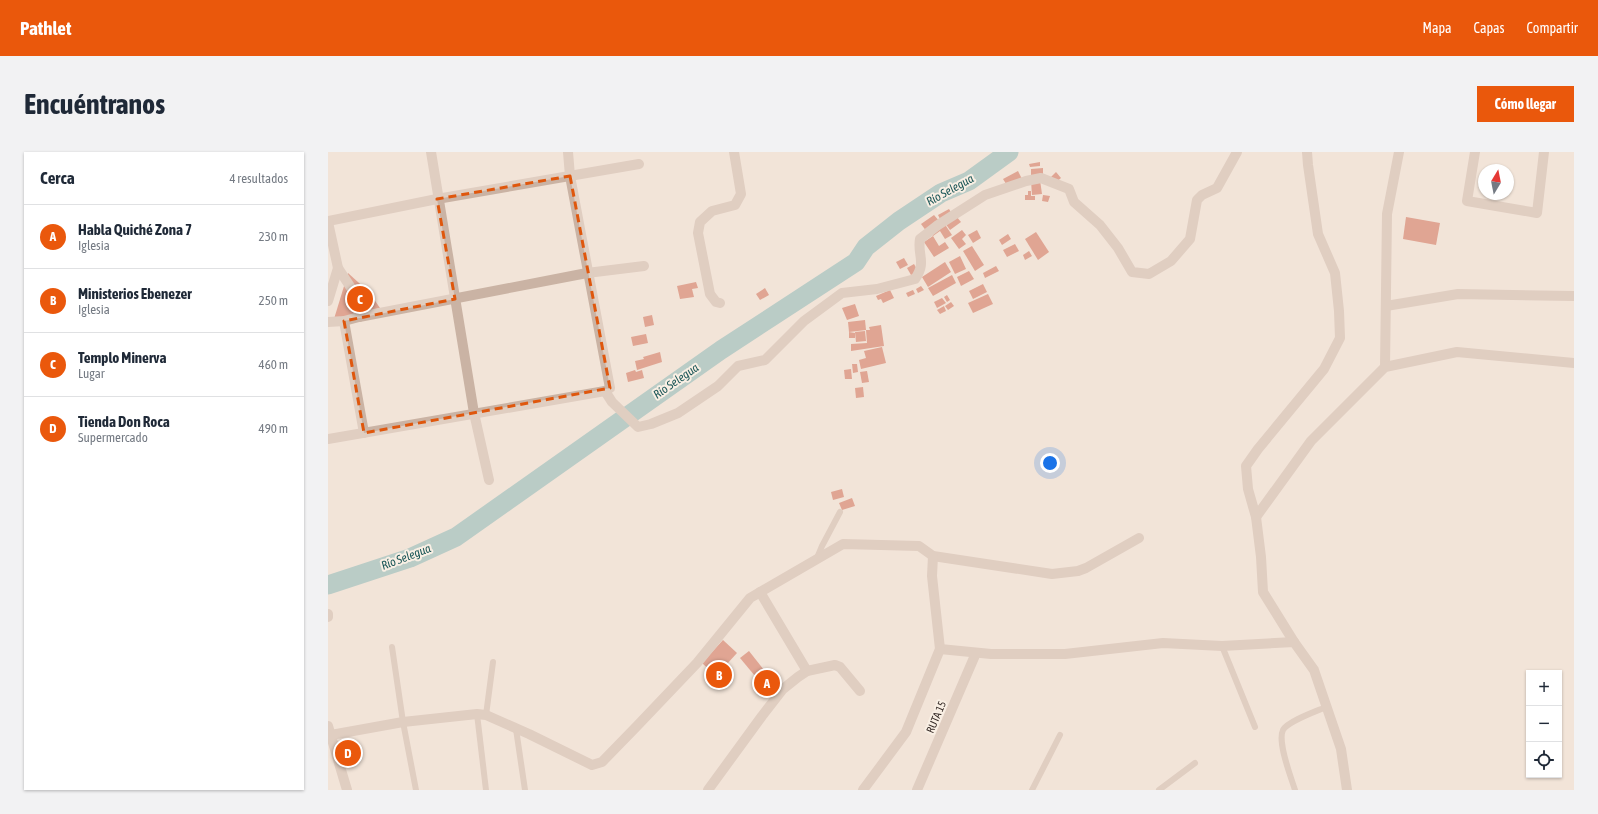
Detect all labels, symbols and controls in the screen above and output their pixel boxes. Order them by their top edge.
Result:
text: Pathlet [20,17,71,39]
text: Mapa [1423,20,1452,36]
text: Capas [1474,20,1505,36]
text: Compartir [1527,20,1578,36]
button: Cómo llegar [1477,86,1574,122]
text: Encuéntranos [24,88,165,120]
north arrow [1478,164,1514,200]
text: Cerca [40,168,75,188]
text: 4 resultados [229,171,288,186]
water label: Río Selegua [924,171,976,209]
text: Habla Quiché Zona 7 [78,221,192,238]
text: A [50,229,56,244]
text: 230 m [259,229,288,244]
text: Iglesia [78,238,110,253]
pin: C [347,284,373,314]
text: Ministerios Ebenezer [78,285,192,302]
text: B [50,293,56,308]
text: 250 m [259,293,288,308]
text: Iglesia [78,302,110,317]
text: Templo Minerva [78,349,166,366]
text: C [50,357,56,372]
text: 460 m [259,357,288,372]
water label: Río Selegua [651,360,702,402]
text: Lugar [78,366,105,381]
text: Tienda Don Roca [78,413,170,430]
text: D [49,421,57,436]
text: 490 m [259,421,288,436]
text: Supermercado [78,430,148,445]
your location [1040,453,1060,473]
water label: Río Selegua [379,541,433,573]
pin: B [706,660,732,690]
pin: A [754,668,780,698]
map controls [1526,670,1562,778]
button: + [1526,670,1562,706]
street label: RUTA 15 [924,699,948,735]
button: − [1526,706,1562,742]
pin: D [335,738,361,768]
button: locate [1526,742,1562,778]

